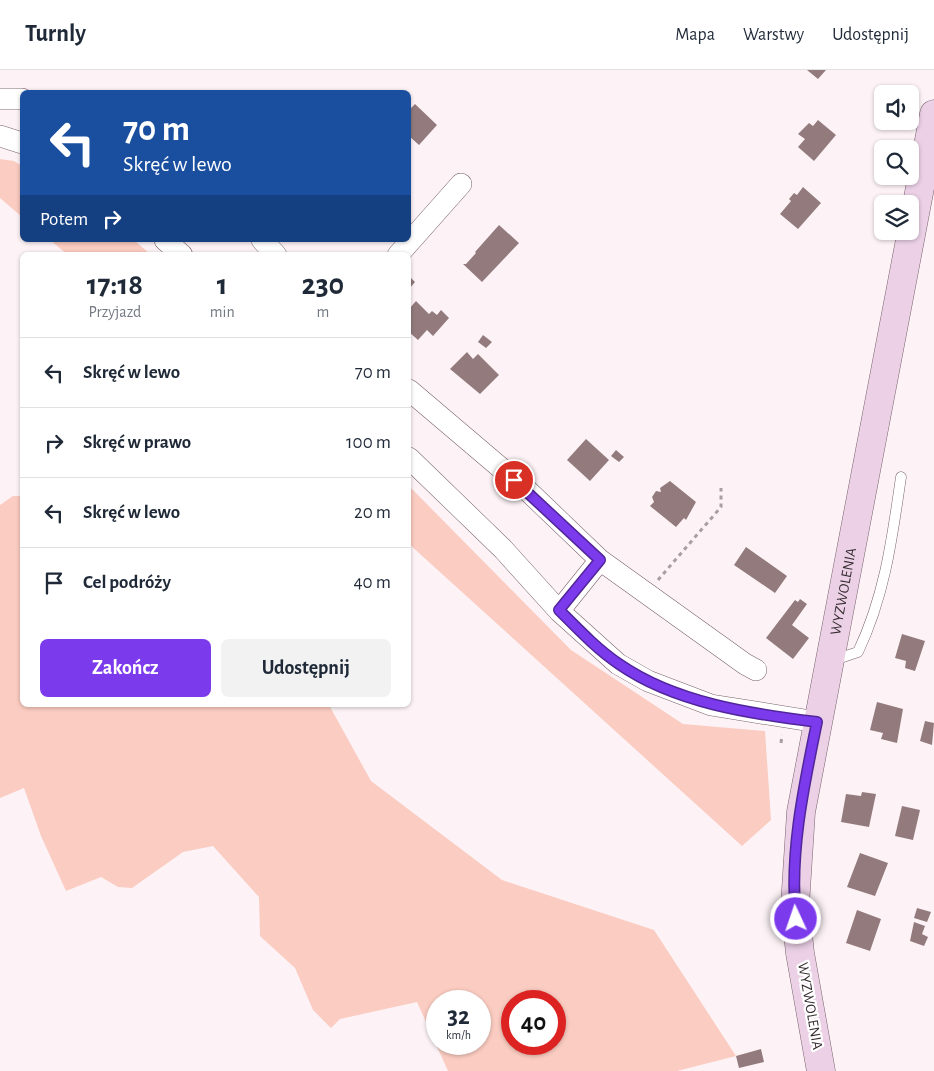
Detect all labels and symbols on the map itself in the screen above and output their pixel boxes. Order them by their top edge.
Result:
pin [493,459,535,501]
street label: WYZWOLENIA [827,546,859,636]
position arrow [769,892,821,944]
street label: WYZWOLENIA [795,961,825,1051]
speed limit sign: 40 [501,990,566,1055]

